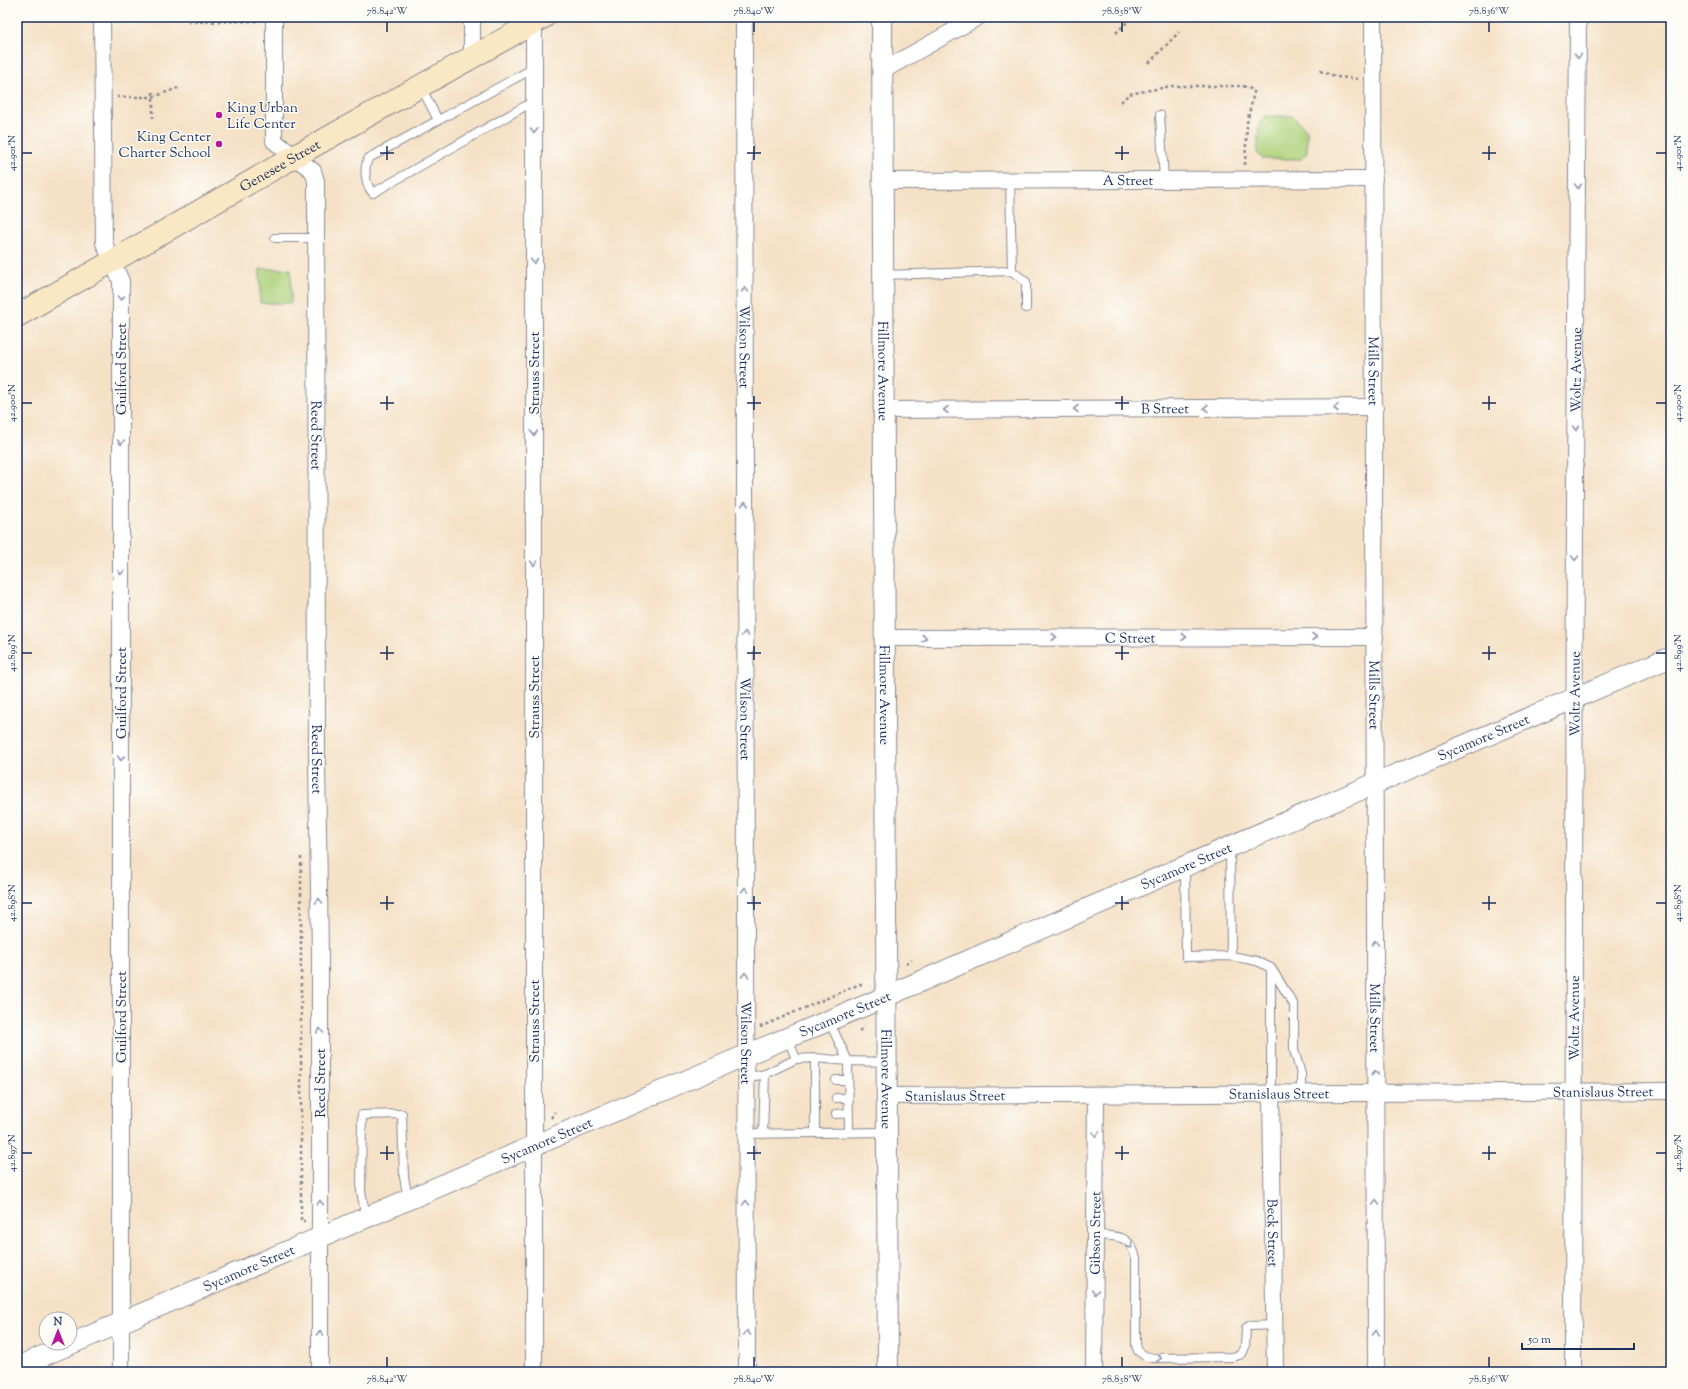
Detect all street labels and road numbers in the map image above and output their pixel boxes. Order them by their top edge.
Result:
street label: Genesee Street [237,136,325,198]
street label: A Street [1103,172,1154,192]
street label: Wilson Street [733,305,753,389]
street label: Fillmore Avenue [871,321,892,421]
street label: Guilford Street [113,323,133,415]
street label: Woltz Avenue [1567,327,1588,413]
street label: Strauss Street [526,331,546,414]
street label: Mills Street [1362,336,1382,406]
street label: Reed Street [304,400,324,470]
street label: B Street [1141,400,1189,420]
street label: C Street [1105,629,1155,650]
street label: Fillmore Avenue [873,645,893,745]
street label: Guilford Street [113,647,133,739]
street label: Woltz Avenue [1566,651,1587,737]
street label: Strauss Street [526,655,546,738]
street label: Mills Street [1362,660,1383,730]
street label: Wilson Street [733,677,754,761]
street label: Sycamore Street [1435,710,1533,767]
street label: Reed Street [305,724,325,795]
street label: Sycamore Street [1138,839,1236,896]
street label: Guilford Street [113,971,133,1063]
street label: Woltz Avenue [1566,975,1586,1061]
street label: Strauss Street [526,979,546,1062]
street label: Mills Street [1363,983,1383,1053]
street label: Sycamore Street [797,987,895,1044]
street label: Wilson Street [734,1001,754,1085]
street label: Fillmore Avenue [874,1029,895,1129]
street label: Reed Street [312,1048,332,1118]
street label: Stanislaus Street [1553,1083,1653,1104]
street label: Stanislaus Street [1229,1085,1329,1106]
street label: Stanislaus Street [905,1087,1005,1108]
street label: Sycamore Street [498,1114,596,1171]
street label: Gibson Street [1087,1191,1107,1275]
street label: Beck Street [1261,1199,1281,1268]
street label: Sycamore Street [200,1241,299,1298]

